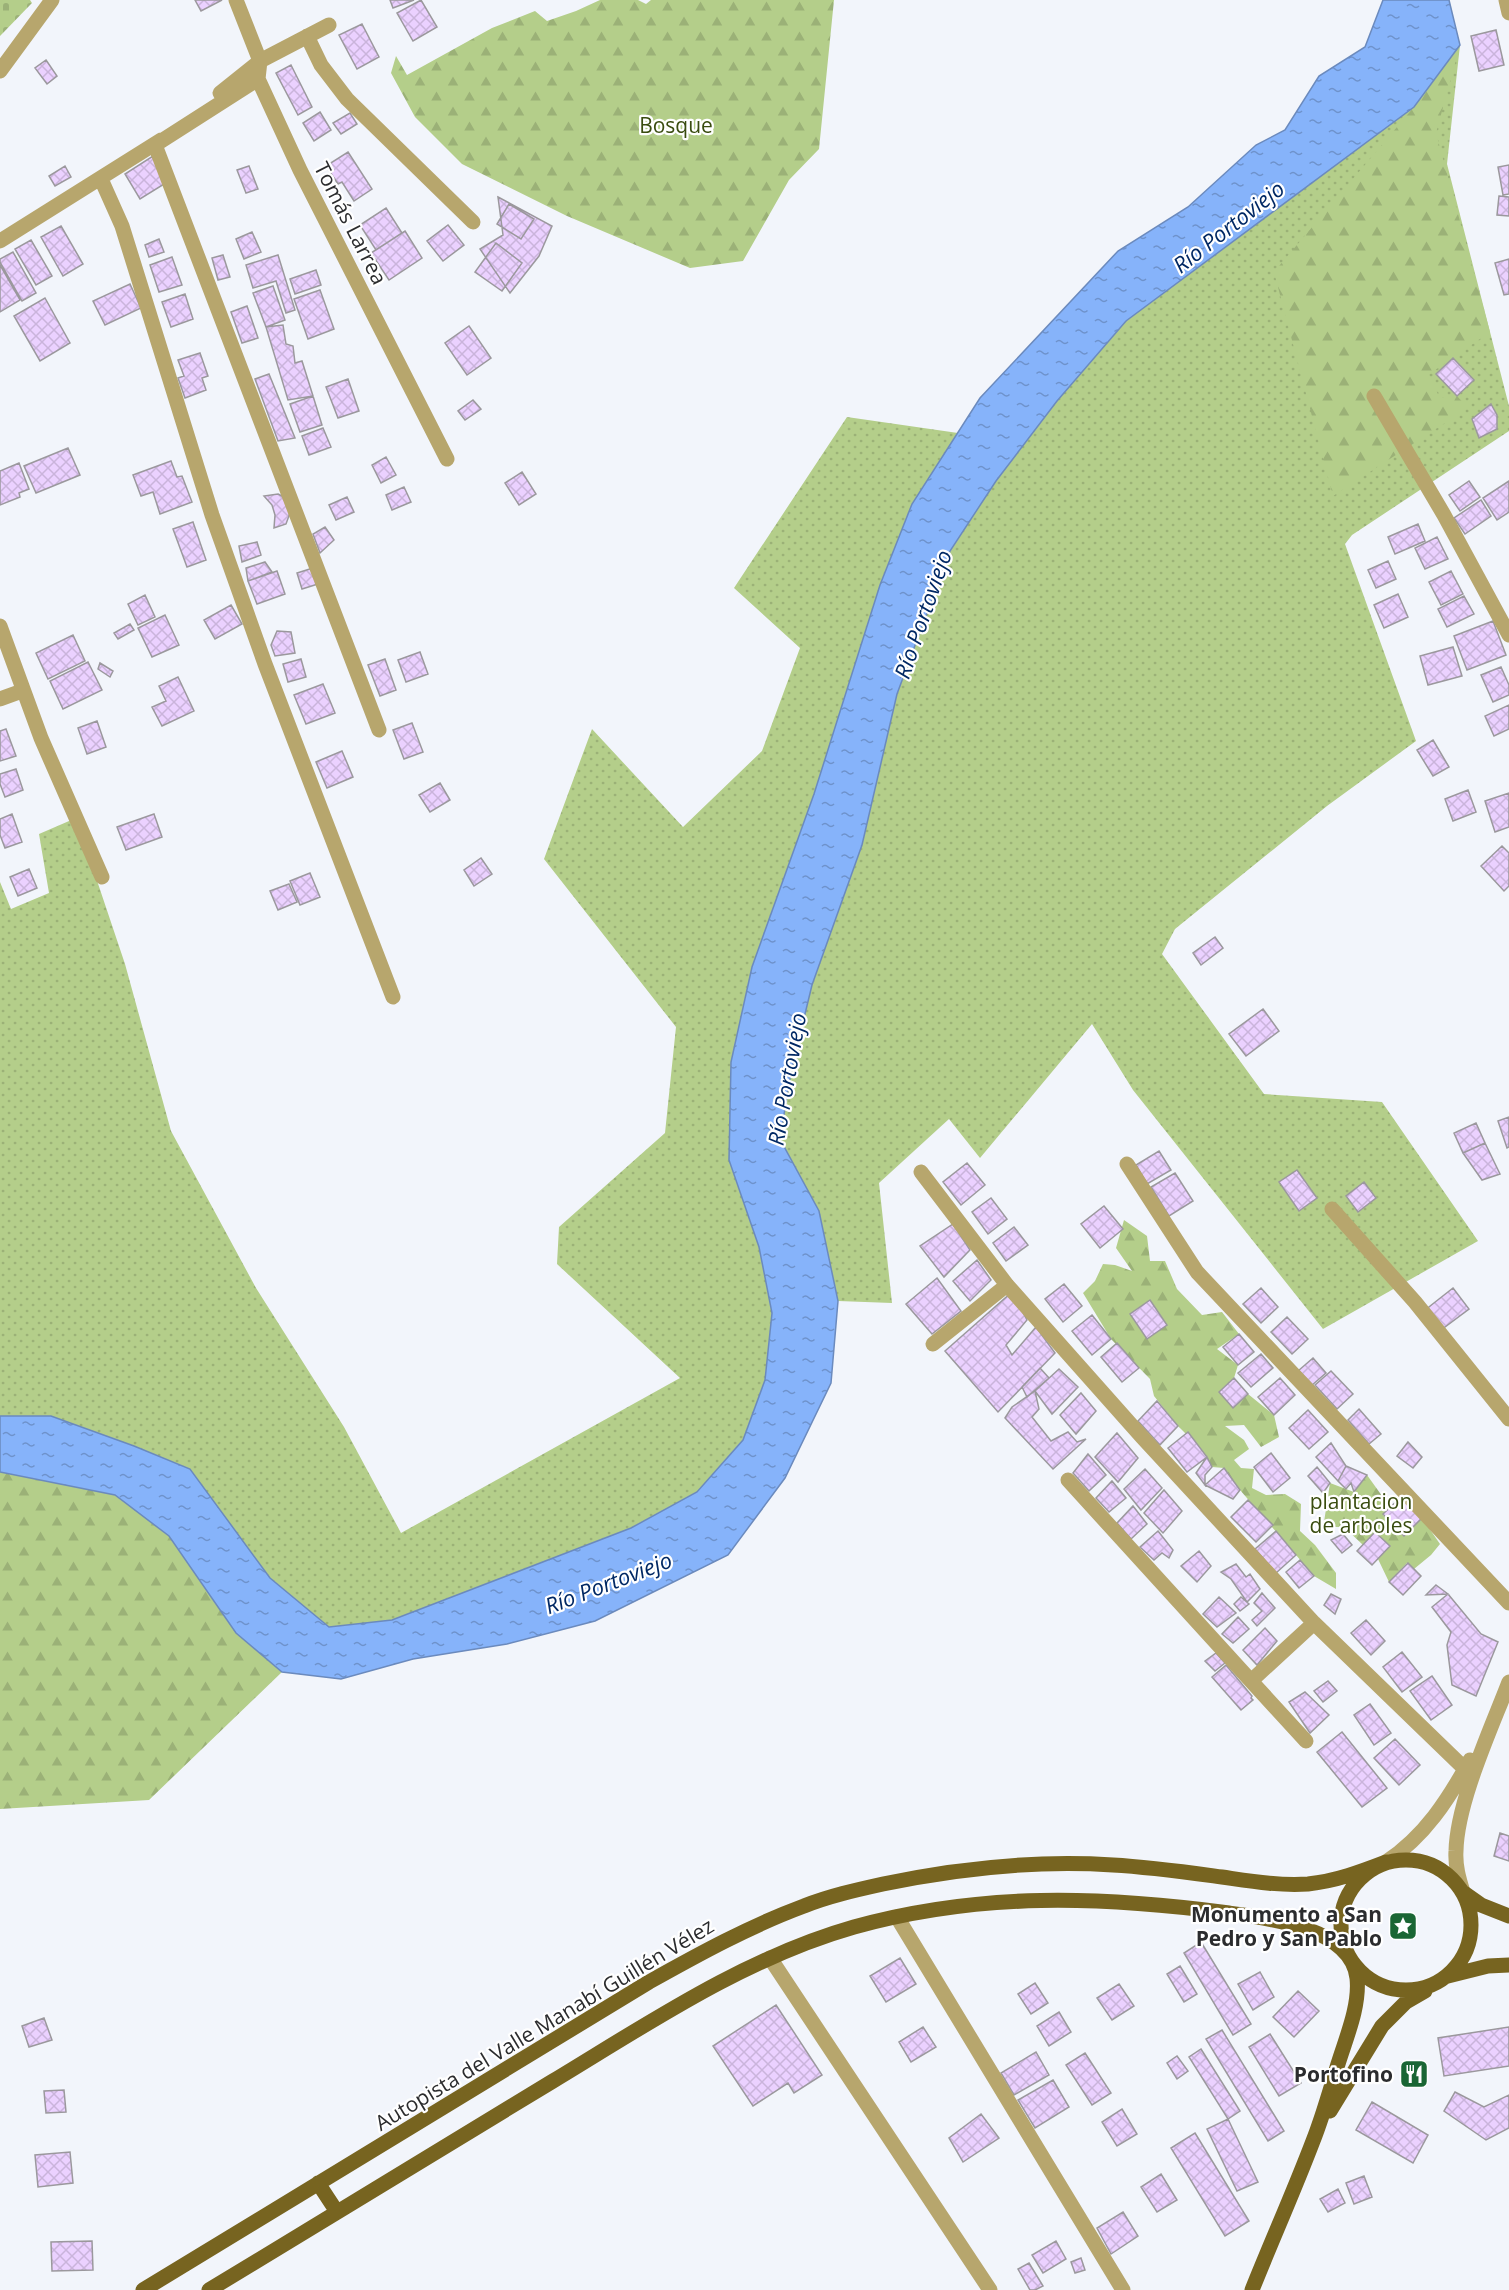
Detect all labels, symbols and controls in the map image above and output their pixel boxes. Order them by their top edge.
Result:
park label: Bosque [639,111,713,139]
street label: Tomás Larrea [308,157,394,289]
water label: Río Portoviejo [1166,173,1290,279]
water label: Río Portoviejo [886,546,958,682]
water label: Río Portoviejo [760,1010,812,1148]
park label: plantacion de arboles [1310,1487,1412,1539]
water label: Río Portoviejo [540,1544,676,1620]
place label: Monumento a San Pedro y San Pablo [1191,1900,1382,1952]
place icon: Monumento a San Pedro y San Pablo [1387,1910,1419,1942]
street label: Autopista del Valle Manabí Guillén Vélez [369,1911,719,2137]
restaurant icon: Portofino [1398,2058,1430,2090]
place label: Portofino [1294,2060,1393,2088]

